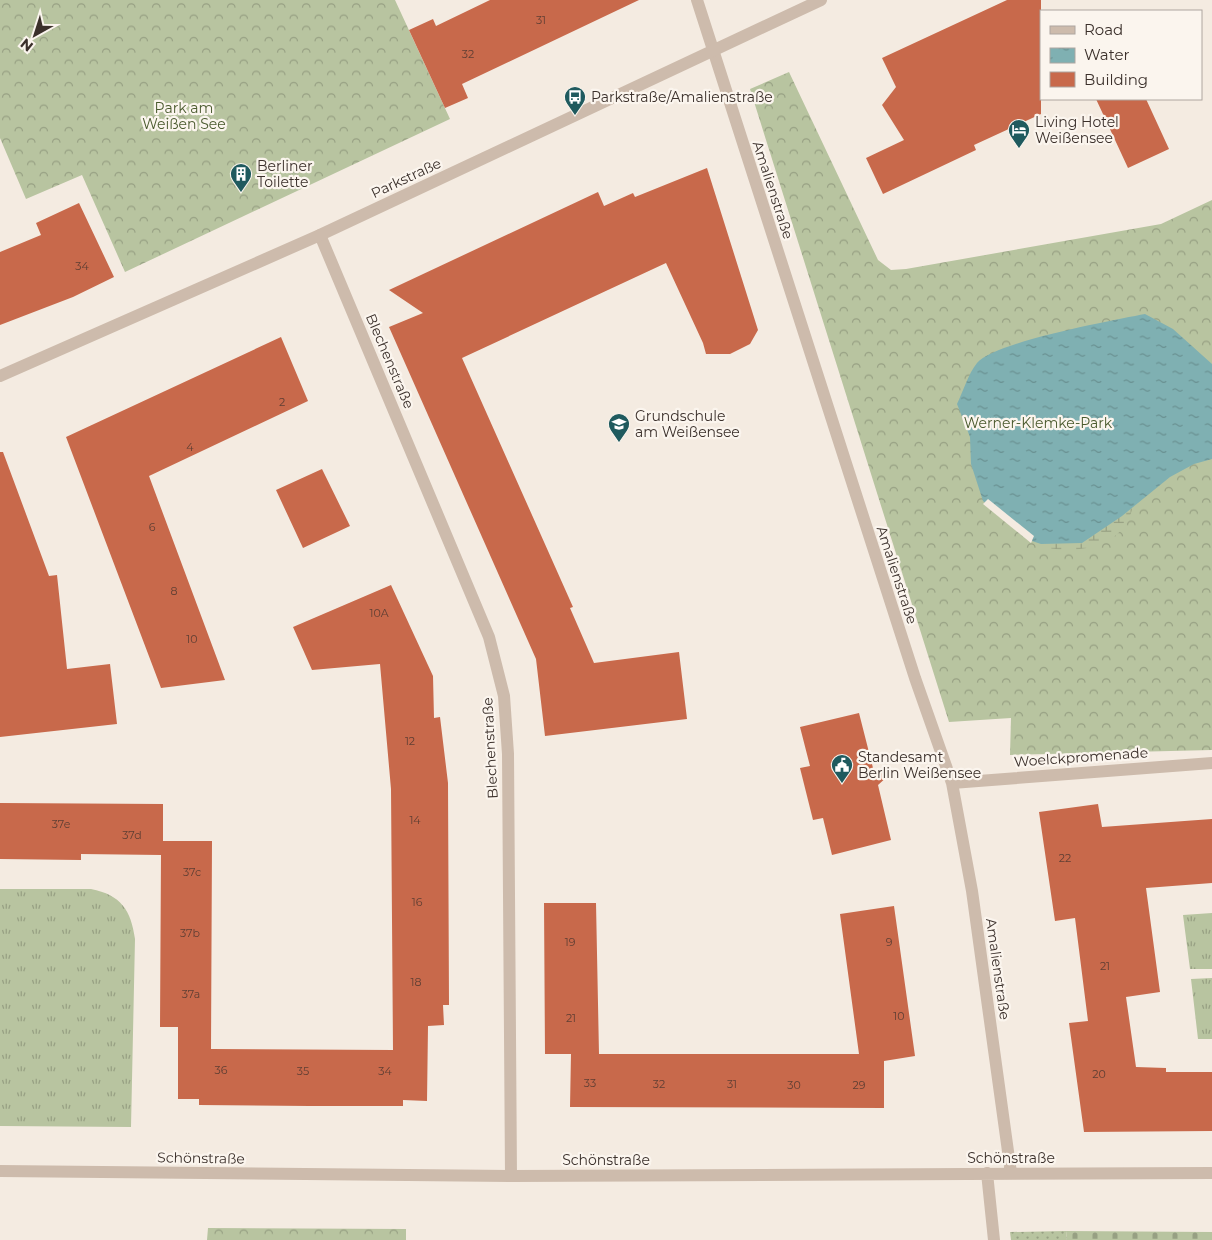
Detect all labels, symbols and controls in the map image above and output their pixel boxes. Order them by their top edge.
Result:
north arrow [10,10,60,60]
legend [1040,10,1202,100]
house number: 31 [536,13,546,27]
text: Road [1084,20,1123,39]
text: N [17,35,37,56]
text: Water [1084,45,1130,64]
house number: 32 [462,47,474,61]
text: Building [1084,70,1148,89]
bus stop icon: Parkstraße/Amalienstraße [563,85,587,116]
place label: Parkstraße/Amalienstraße [591,88,773,106]
park label: Park am Weißen See [142,99,226,133]
place label: Living Hotel Weißensee [1035,113,1119,147]
hotel icon: Living Hotel Weißensee [1007,118,1031,149]
street label: Amalienstraße [749,139,797,241]
street label: Parkstraße [368,154,444,202]
place label: Berliner Toilette [257,157,313,191]
building icon: Berliner Toilette [229,162,253,193]
house number: 34 [75,259,89,273]
street label: Blechenstraße [362,311,418,411]
house number: 2 [279,395,285,409]
place label: Grundschule am Weißensee [635,407,740,441]
school or university icon: Grundschule am Weißensee [607,412,631,443]
park label: Werner-Klemke-Park [964,414,1113,432]
house number: 4 [186,440,194,454]
house number: 6 [149,520,156,534]
street label: Amalienstraße [873,524,921,626]
house number: 8 [170,584,178,598]
house number: 10A [369,606,389,620]
house number: 10 [186,632,198,646]
street label: Blechenstraße [478,697,502,799]
house number: 12 [405,734,415,748]
street label: Woelckpromenade [1013,743,1149,771]
place label: Standesamt Berlin Weißensee [858,748,981,782]
public building icon: Standesamt Berlin Weißensee [830,753,854,784]
house number: 14 [409,813,421,827]
house number: 37e [52,817,71,831]
house number: 37d [122,828,142,842]
house number: 22 [1059,851,1071,865]
house number: 37c [183,865,201,879]
house number: 16 [412,895,423,909]
street label: Amalienstraße [982,917,1014,1021]
house number: 37b [180,926,200,940]
house number: 19 [565,935,576,949]
house number: 9 [886,935,893,949]
house number: 21 [1100,959,1110,973]
house number: 18 [411,975,422,989]
house number: 37a [182,987,200,1001]
house number: 10 [893,1009,905,1023]
house number: 21 [566,1011,576,1025]
house number: 36 [215,1063,228,1077]
house number: 35 [297,1064,309,1078]
house number: 34 [378,1064,392,1078]
house number: 20 [1092,1067,1106,1081]
house number: 33 [584,1076,596,1090]
house number: 32 [653,1077,665,1091]
house number: 31 [727,1077,737,1091]
house number: 30 [787,1078,801,1092]
house number: 29 [853,1078,866,1092]
street label: Schönstraße [157,1148,245,1168]
street label: Schönstraße [967,1149,1055,1167]
street label: Schönstraße [562,1151,650,1169]

